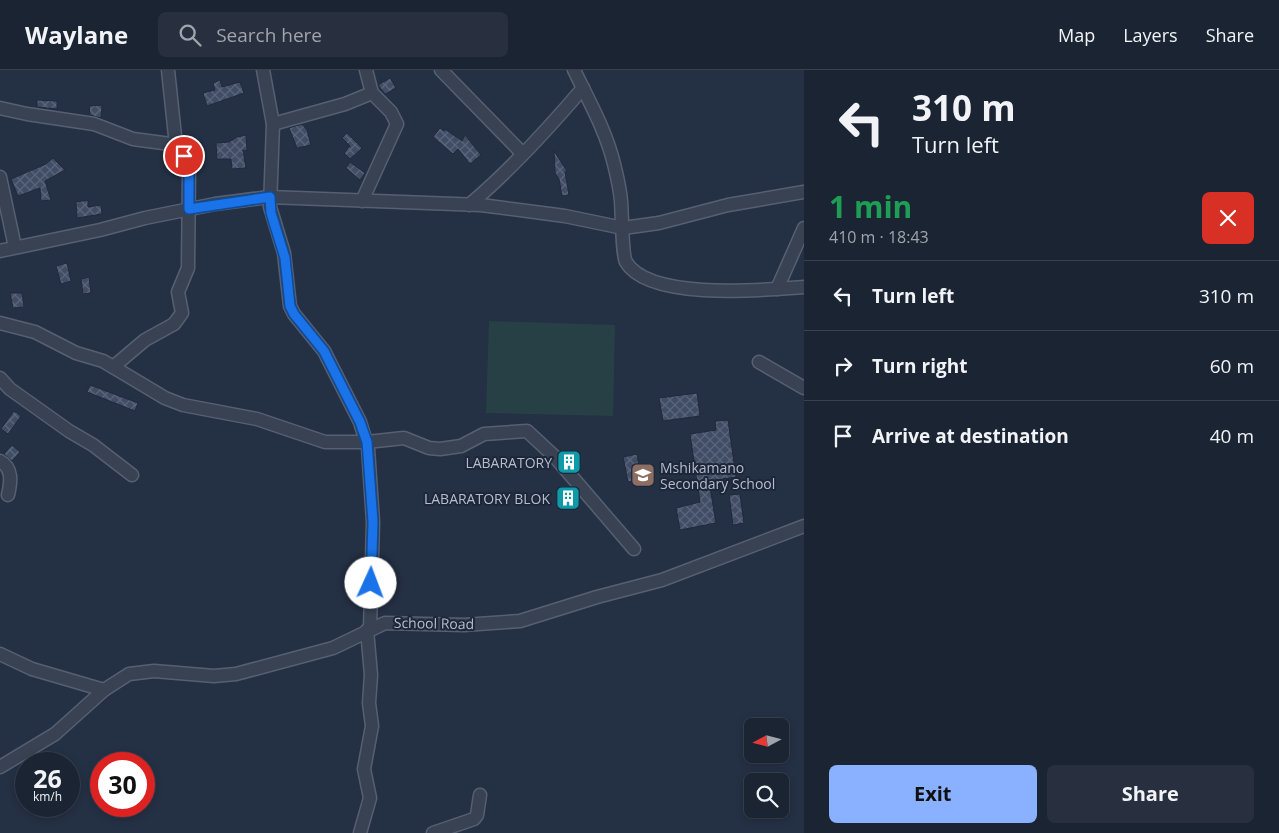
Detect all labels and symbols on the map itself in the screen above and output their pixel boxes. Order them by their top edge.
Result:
pin [163,135,205,177]
building icon: LABARATORY [556,449,582,475]
place label: LABARATORY [465,453,552,472]
place label: Mshikamano Secondary School [660,458,775,493]
school or university icon: Mshikamano Secondary School [630,462,656,488]
building icon: LABARATORY BLOK [555,485,581,511]
place label: LABARATORY BLOK [424,489,550,508]
position arrow [344,556,396,608]
street label: School Road [394,613,474,633]
north arrow [744,718,789,762]
speed limit sign: 30 [90,752,155,817]

